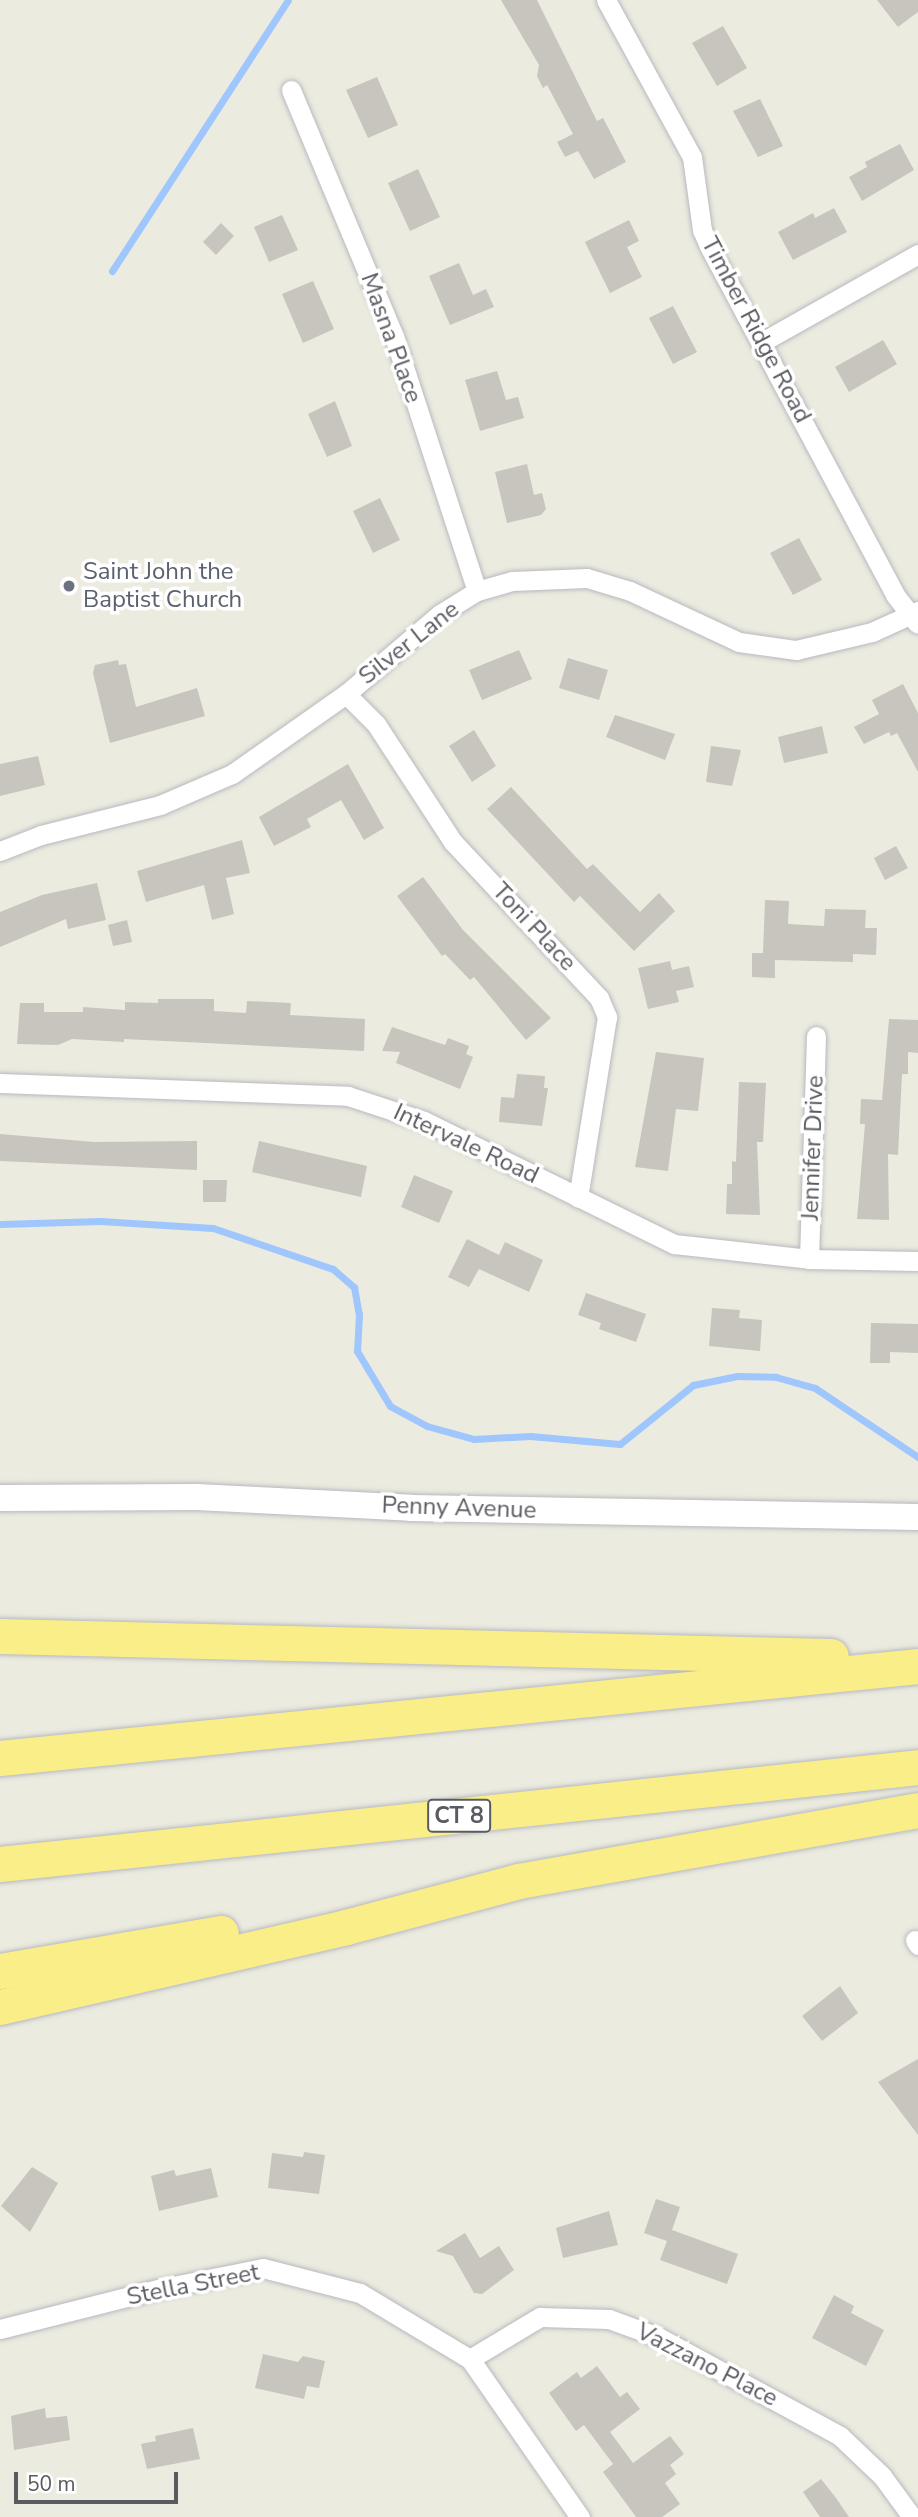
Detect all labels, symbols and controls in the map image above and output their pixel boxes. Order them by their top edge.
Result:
street label: Timber Ridge Road [695,232,817,428]
street label: Masna Place [354,269,428,407]
place label: Saint John the Baptist Church [83,558,242,614]
marker: Saint John the Baptist Church [61,578,77,594]
street label: Silver Lane [353,595,465,691]
street label: Toni Place [486,877,582,977]
street label: Jennifer Drive [796,1075,830,1221]
street label: Intervale Road [389,1098,543,1190]
street label: Penny Avenue [381,1491,537,1525]
road number: CT 8 [426,1797,492,1836]
street label: Stella Street [124,2258,262,2312]
street label: Vazzano Place [632,2317,782,2413]
scale bar [18,2458,182,2502]
text: 50 m [27,2470,76,2498]

